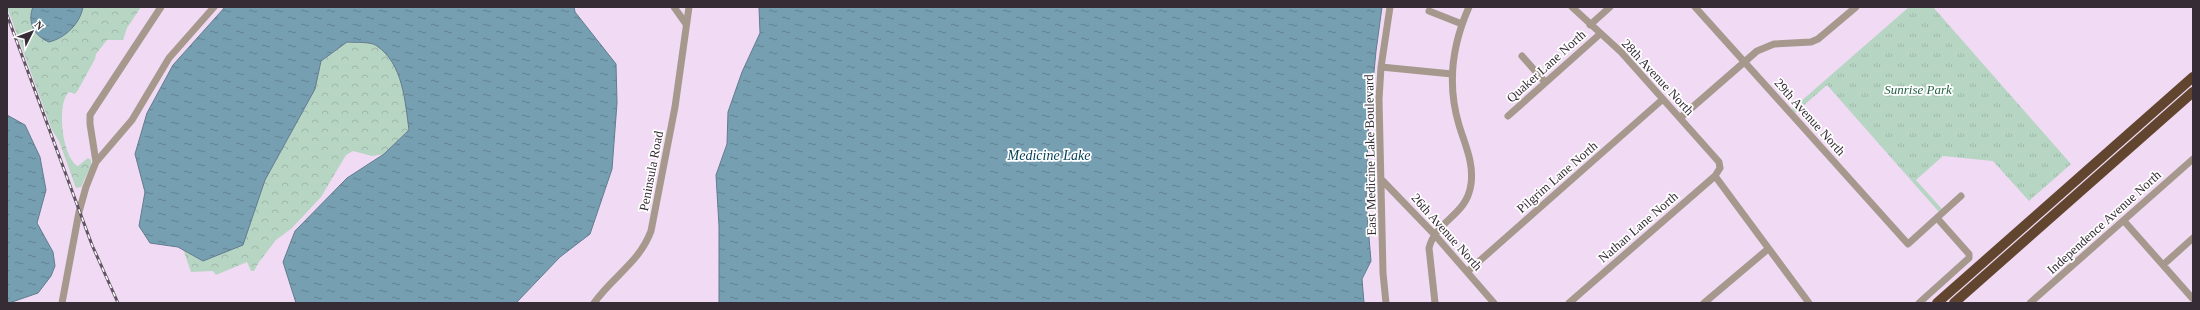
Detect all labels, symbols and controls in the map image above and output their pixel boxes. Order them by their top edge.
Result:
north arrow [12,12,52,52]
text: N [32,18,47,32]
street label: Quaker Lane North [1503,26,1589,105]
street label: 28th Avenue North [1619,36,1697,119]
street label: East Medicine Lake Boulevard [1361,74,1379,236]
street label: 29th Avenue North [1771,75,1849,159]
park label: Sunrise Park [1884,82,1952,97]
street label: Peninsula Road [636,129,666,212]
street label: Pilgrim Lane North [1514,138,1601,216]
water label: Medicine Lake [1007,148,1090,163]
street label: Independence Avenue North [2044,167,2164,277]
street label: Nathan Lane North [1595,188,1681,266]
street label: 26th Avenue North [1408,190,1486,274]

